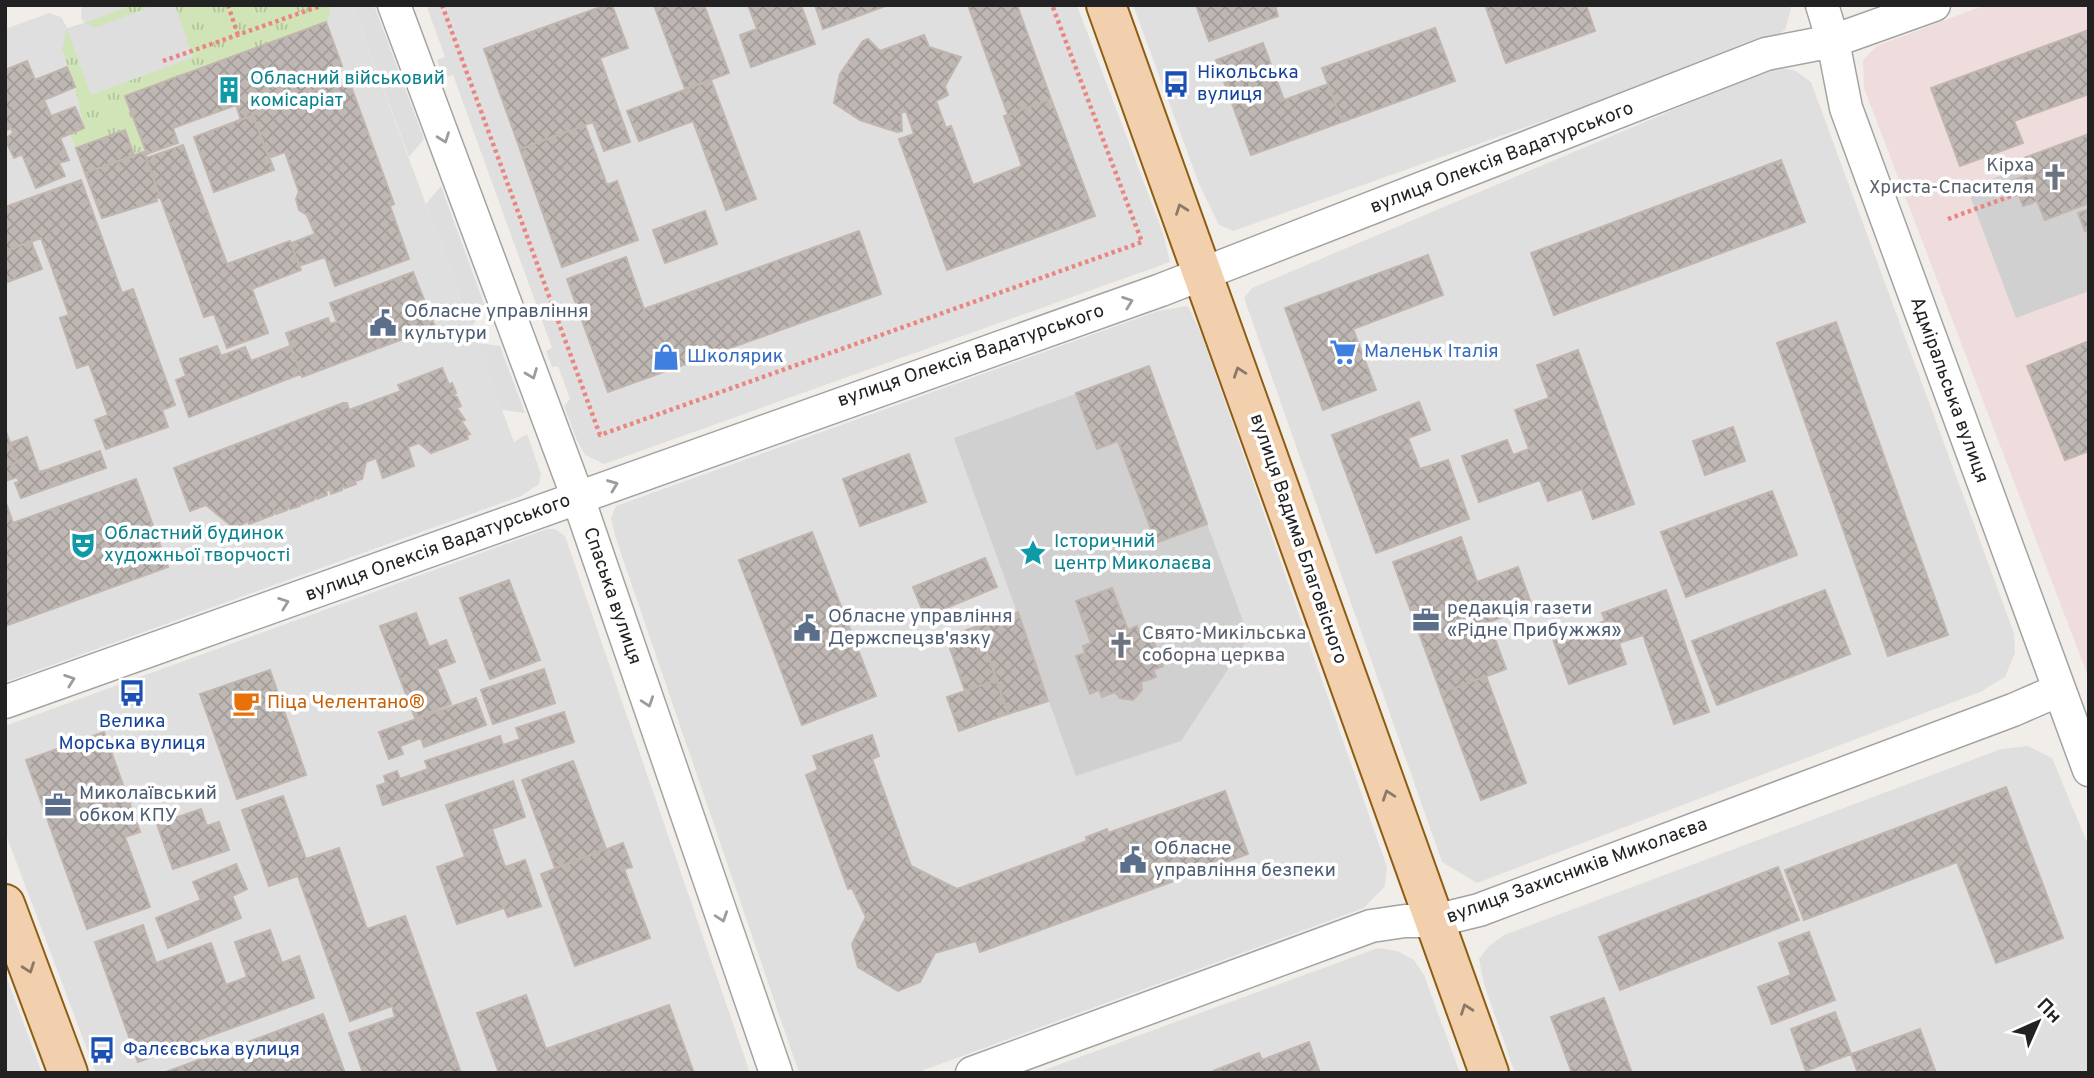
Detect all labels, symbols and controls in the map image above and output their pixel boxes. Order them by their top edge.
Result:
place label: Нікольська вулиця [1197,61,1299,107]
place label: Обласний військовий комісаріат [250,67,445,113]
bus stop icon: Нікольська вулиця [1161,69,1191,99]
building icon: Обласний військовий комісаріат [214,75,244,105]
street label: вулиця Олексія Вадатурського [1367,97,1637,219]
one-way arrow [436,131,450,143]
place label: Кірха Христа-Спасителя [1869,154,2034,200]
church icon: Кірха Христа-Спасителя [2040,162,2070,192]
one-way arrow [1175,204,1189,216]
street label: Адміральська вулиця [1904,294,1994,486]
one-way arrow [1121,296,1133,310]
street label: вулиця Олексія Вадатурського [835,299,1107,413]
place label: Обласне управління культури [404,300,589,346]
public building icon: Обласне управління культури [368,308,398,338]
supermarket icon: Маленьк Італія [1328,337,1358,367]
place label: Маленьк Італія [1364,340,1499,364]
shop icon: Школярик [651,342,681,372]
place label: Школярик [687,345,784,369]
one-way arrow [1233,367,1247,379]
one-way arrow [523,368,537,380]
street label: вулиця Вадима Благовісного [1244,411,1352,667]
one-way arrow [607,479,619,493]
street label: вулиця Олексія Вадатурського [302,489,574,607]
place label: Областний будинок художньої творчості [104,522,290,568]
street label: Спаська вулиця [577,524,647,668]
theatre icon: Областний будинок художньої творчості [68,530,98,560]
place label: Історичний центр Миколаєва [1054,530,1211,576]
place icon: Історичний центр Миколаєва [1018,538,1048,568]
one-way arrow [277,597,289,611]
place label: редакція газети «Рідне Прибужжя» [1447,597,1622,643]
place label: Обласне управління Держспецзв'язку [828,605,1013,651]
office icon: редакція газети «Рідне Прибужжя» [1411,605,1441,635]
public building icon: Обласне управління Держспецзв'язку [792,613,822,643]
place label: Свято-Микільська соборна церква [1142,622,1306,668]
church icon: Свято-Микільська соборна церква [1106,630,1136,660]
one-way arrow [63,674,75,688]
bus stop icon: Велика Морська вулиця [117,678,147,708]
cafe icon: Піца Челентано® [231,688,261,718]
place label: Піца Челентано® [267,691,425,715]
one-way arrow [640,695,654,707]
place label: Велика Морська вулиця [58,710,206,756]
place label: Миколаївський обком КПУ [79,782,217,828]
one-way arrow [1382,789,1396,802]
office icon: Миколаївський обком КПУ [43,790,73,820]
street label: вулиця Захисників Миколаєва [1443,813,1711,929]
place label: Обласне управління безпеки [1154,837,1336,883]
public building icon: Обласне управління безпеки [1118,845,1148,875]
one-way arrow [714,910,728,923]
one-way arrow [21,962,35,974]
north arrow [2003,987,2073,1057]
text: Пн [2031,994,2066,1029]
one-way arrow [1460,1003,1474,1015]
bus stop icon: Фалєєвська вулиця [87,1035,117,1065]
place label: Фалєєвська вулиця [123,1038,300,1062]

